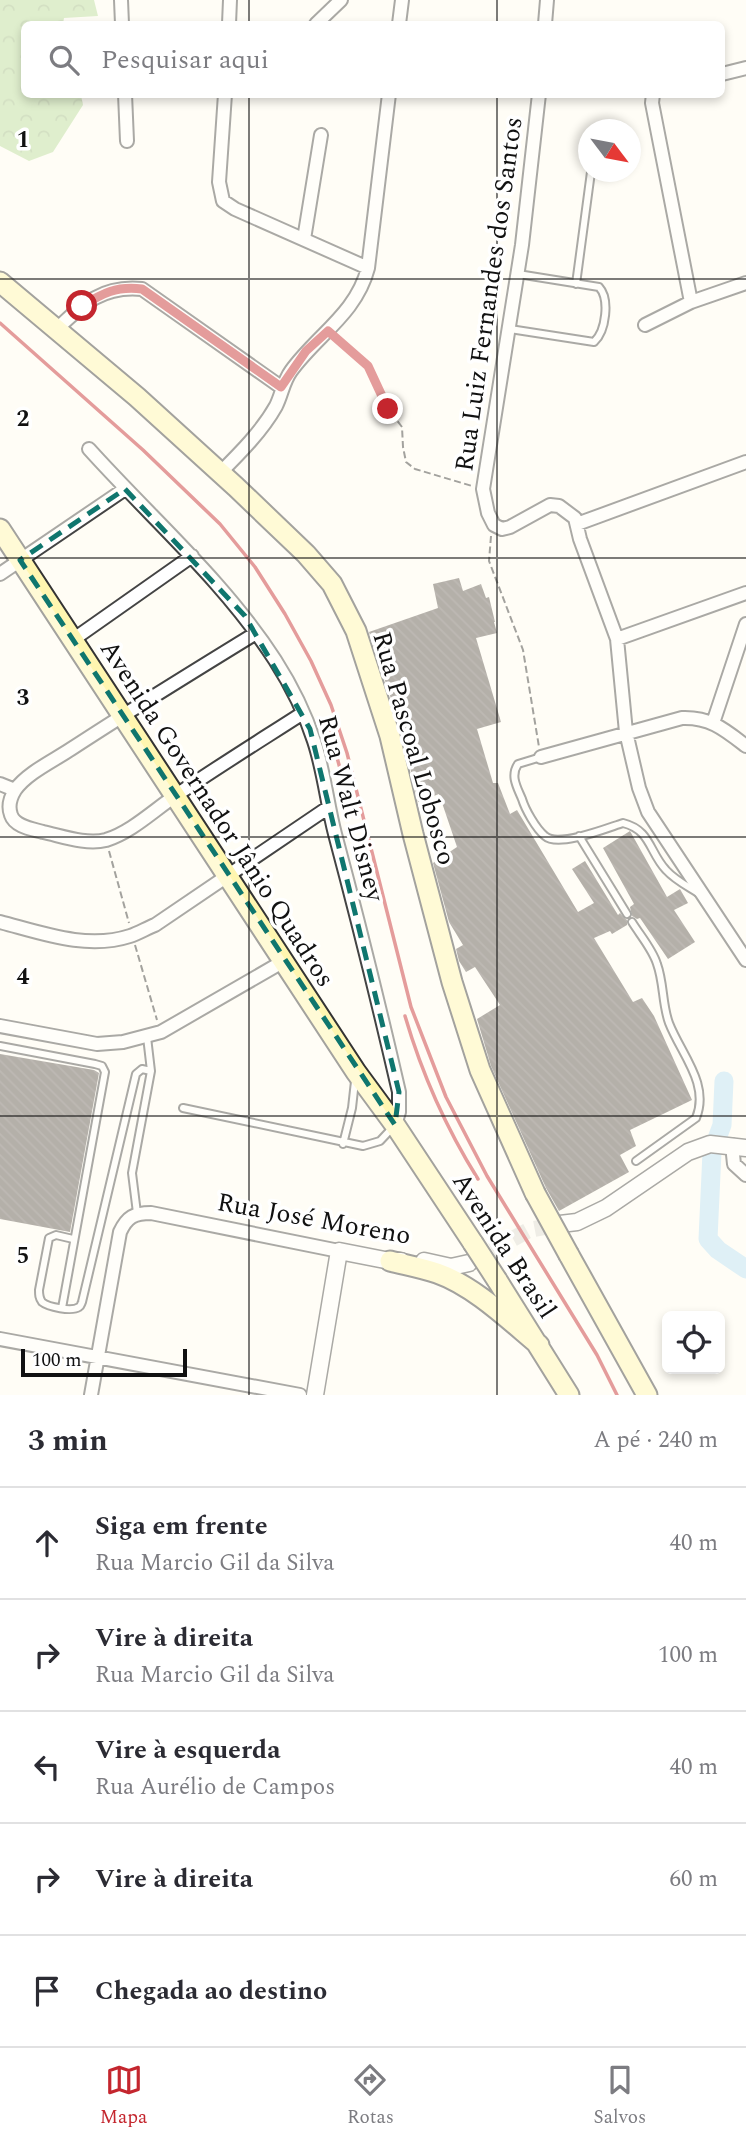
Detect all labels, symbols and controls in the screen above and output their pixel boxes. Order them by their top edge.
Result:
search box [21,21,725,98]
text: Pesquisar aqui [101,40,269,80]
icon: search [45,41,83,79]
street label: Rua Luiz Fernandes dos Santos [444,114,534,474]
north arrow [578,119,641,182]
text: 1 [17,123,29,158]
route start [66,290,97,321]
route end [372,393,403,424]
text: 2 [17,402,30,437]
street label: Rua Pascoal Lobosco [362,627,466,870]
street label: Avenida Governador Jânio Quadros [90,632,345,995]
text: 3 [17,681,30,716]
street label: Rua Walt Disney [307,711,396,907]
text: 4 [17,960,30,995]
street label: Avenida Brasil [442,1164,567,1327]
street label: Rua José Moreno [214,1182,414,1256]
text: 5 [17,1239,29,1274]
map controls [662,1311,725,1374]
button: locate [662,1311,725,1374]
scale bar [21,1346,187,1378]
text: 100 m [32,1346,82,1375]
text: 3 min [28,1418,108,1464]
text: A pé · 240 m [593,1423,718,1458]
text: Siga em frente [95,1506,268,1546]
icon: ahead [28,1524,66,1562]
text: 40 m [669,1526,718,1561]
text: Rua Marcio Gil da Silva [95,1546,335,1581]
text: Vire à direita [95,1618,253,1658]
icon: right [28,1636,66,1674]
text: 100 m [658,1638,718,1673]
text: Rua Marcio Gil da Silva [95,1658,335,1693]
text: Vire à esquerda [95,1730,281,1770]
icon: left [28,1748,66,1786]
text: 40 m [669,1750,718,1785]
text: Rua Aurélio de Campos [95,1770,335,1805]
text: Vire à direita [95,1859,253,1899]
icon: right [28,1860,66,1898]
text: 60 m [669,1862,718,1897]
text: Chegada ao destino [95,1971,327,2011]
icon: arrive [28,1972,66,2010]
tab: Mapa [100,2061,147,2132]
tab: Rotas [347,2061,394,2132]
tab: Salvos [593,2061,646,2132]

